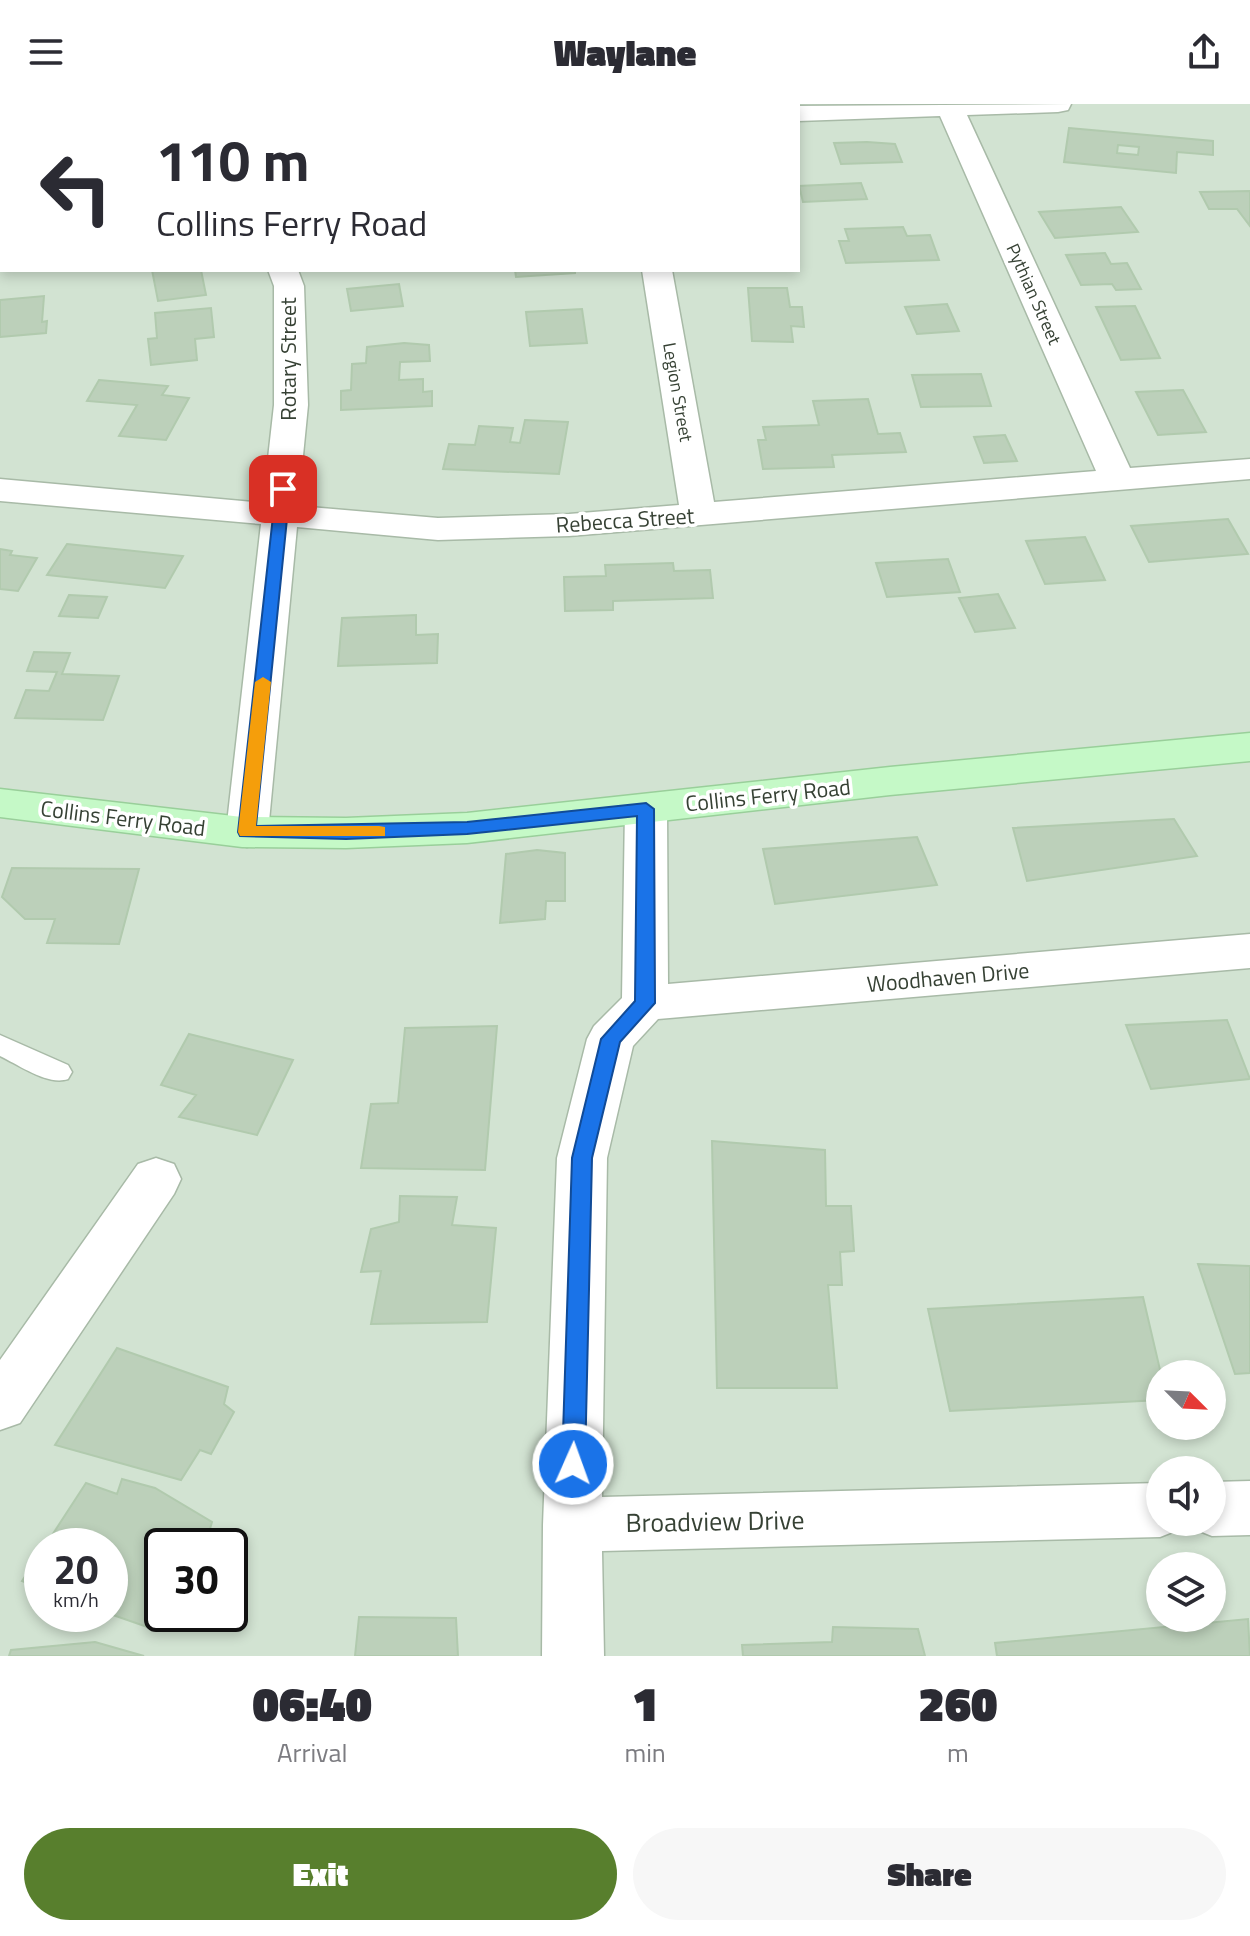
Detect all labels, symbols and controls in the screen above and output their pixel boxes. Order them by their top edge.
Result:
text: Waylane [554,25,696,80]
icon: menu [24,30,68,74]
icon: share [1182,30,1226,74]
text: 110 m [156,118,309,203]
icon: left [24,136,128,240]
text: Collins Ferry Road [156,195,427,250]
street label: Pythian Street [1000,239,1069,350]
street label: Rotary Street [271,297,305,421]
street label: Legion Street [656,340,700,444]
pin [249,455,317,523]
icon: arrive [261,467,305,511]
street label: Rebecca Street [555,498,696,542]
street label: Collins Ferry Road [684,769,852,821]
street label: Collins Ferry Road [39,791,207,845]
street label: Woodhaven Drive [865,953,1031,1001]
north arrow [1146,1360,1226,1440]
map controls [1146,1360,1226,1632]
position arrow [531,1422,615,1506]
button: sound [1146,1456,1226,1536]
street label: Broadview Drive [625,1500,805,1542]
speed limit sign: 30 [144,1528,248,1632]
text: 20 [54,1539,98,1600]
button: layers [1146,1552,1226,1632]
text: km/h [53,1584,99,1615]
text: 06:40 [252,1667,372,1740]
text: 1 [632,1667,658,1740]
text: 260 [918,1667,998,1740]
text: Arrival [277,1733,347,1772]
text: min [624,1733,666,1772]
text: m [947,1733,969,1772]
button: Exit [24,1828,617,1920]
button: Share [633,1828,1226,1920]

